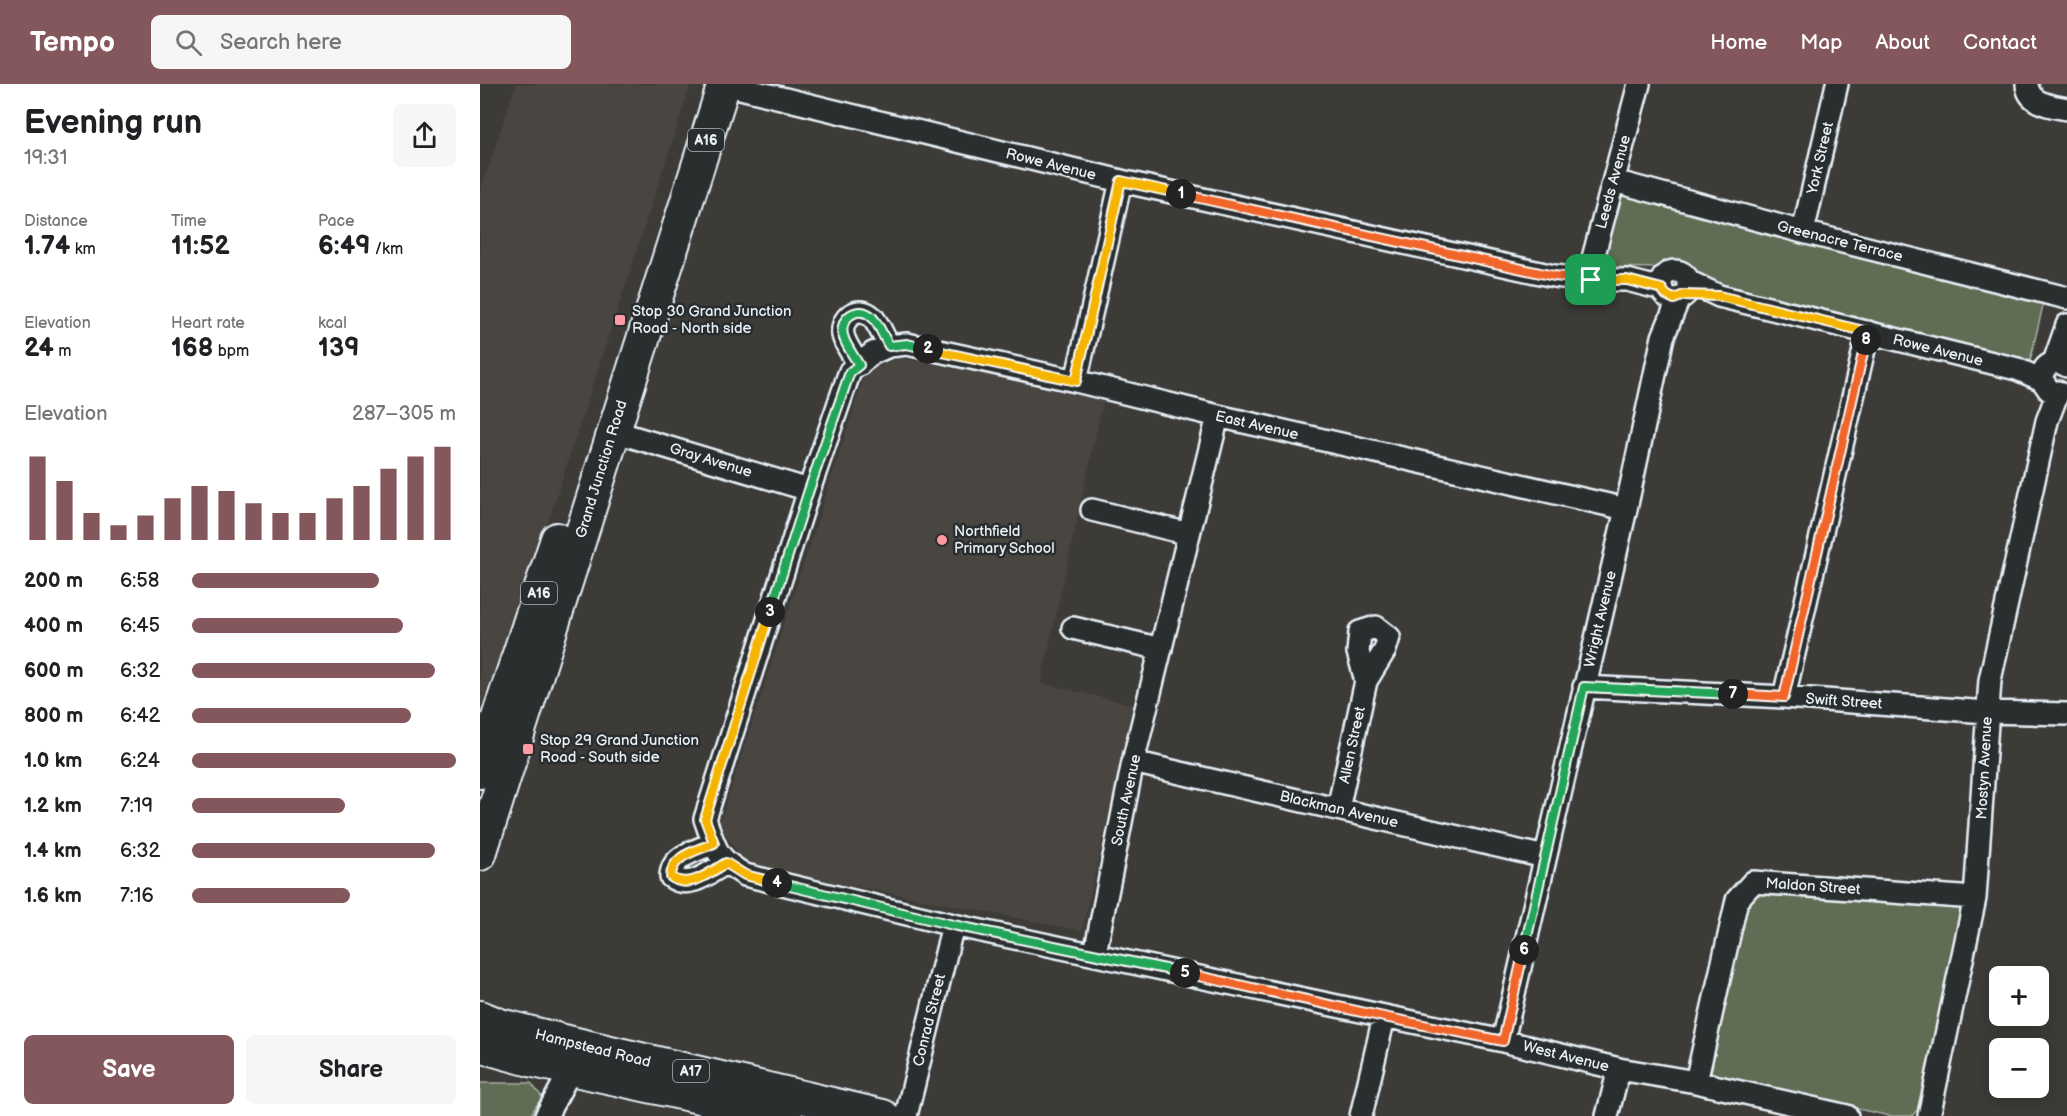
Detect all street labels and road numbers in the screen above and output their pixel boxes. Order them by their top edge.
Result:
street label: York Street [1803,120,1838,197]
road number: A16 [688,129,724,151]
street label: Leeds Avenue [1592,133,1635,231]
street label: Rowe Avenue [1004,144,1098,185]
street label: Greenacre Terrace [1775,217,1905,266]
street label: Rowe Avenue [1891,330,1985,371]
street label: Grand Junction Road [571,398,631,540]
street label: East Avenue [1213,407,1300,444]
street label: Gray Avenue [667,439,754,482]
street label: Wright Avenue [1580,569,1621,669]
road number: A16 [521,582,557,604]
street label: Swift Street [1805,689,1883,714]
street label: Allen Street [1335,705,1370,785]
street label: Mostyn Avenue [1972,716,1997,820]
street label: South Avenue [1108,752,1145,848]
street label: Blackman Avenue [1278,787,1400,832]
street label: Maldon Street [1765,874,1861,899]
street label: Conrad Street [909,971,950,1068]
street label: Hampstead Road [533,1025,653,1072]
street label: West Avenue [1521,1037,1611,1076]
road number: A17 [673,1060,709,1082]

